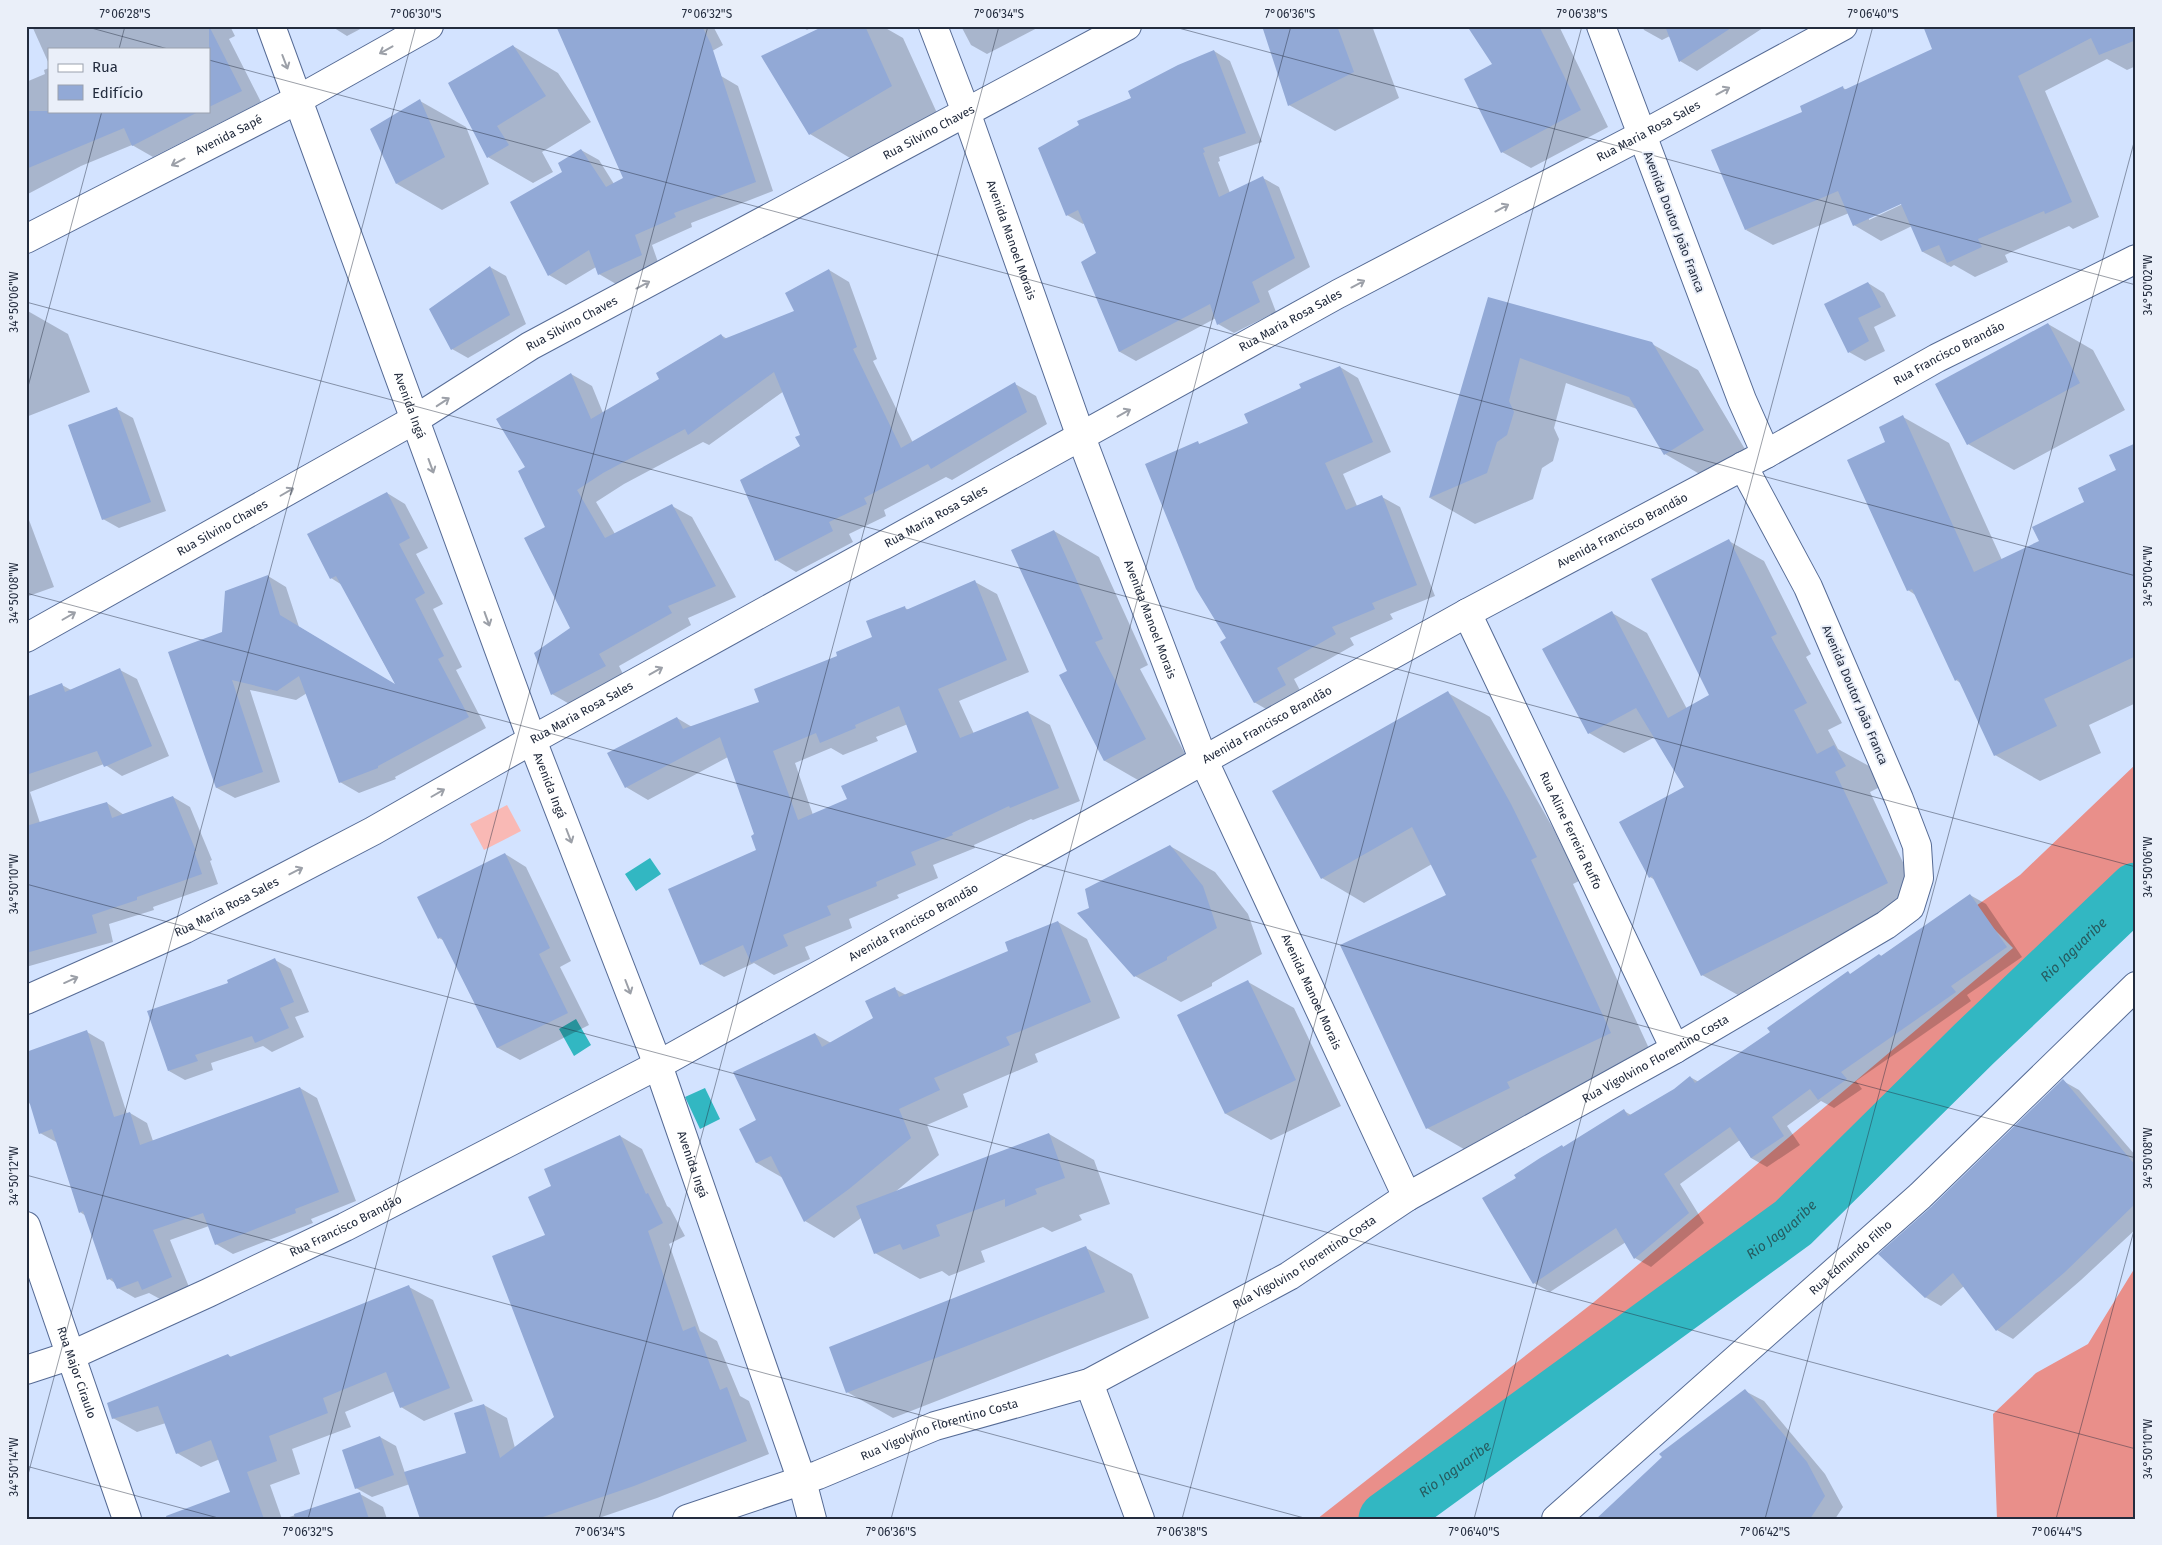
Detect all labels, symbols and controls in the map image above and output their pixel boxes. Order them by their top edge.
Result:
text: 7°06'28"S [100,7,151,21]
text: 7°06'30"S [390,7,442,21]
text: 7°06'32"S [682,7,733,21]
text: 7°06'34"S [974,7,1025,21]
text: 7°06'36"S [1265,7,1316,21]
text: 7°06'38"S [1557,7,1608,21]
text: 7°06'40"S [1847,7,1899,21]
one-way arrow [379,46,394,55]
legend [48,48,210,112]
one-way arrow [281,54,290,70]
text: Rua [92,58,118,76]
text: Edifício [92,84,143,102]
one-way arrow [1715,86,1730,95]
street label: Rua Maria Rosa Sales [1594,98,1703,165]
street label: Rua Silvino Chaves [880,102,977,163]
street label: Avenida Sapé [193,112,265,158]
street label: Avenida Doutor João Franca [1641,150,1707,294]
one-way arrow [171,158,186,167]
street label: Avenida Manoel Morais [984,178,1039,302]
one-way arrow [1494,203,1509,212]
text: 34°50'02"W [2141,254,2155,315]
text: 34°50'06"W [7,271,21,333]
one-way arrow [1350,279,1365,288]
one-way arrow [636,280,651,290]
street label: Rua Maria Rosa Sales [1236,286,1344,354]
street label: Rua Silvino Chaves [524,293,620,354]
street label: Rua Francisco Brandão [1891,318,2007,388]
street label: Avenida Ingá [391,370,428,441]
one-way arrow [435,397,449,407]
one-way arrow [1116,408,1131,417]
one-way arrow [427,458,436,473]
street label: Rua Maria Rosa Sales [882,482,990,551]
one-way arrow [279,487,294,497]
street label: Avenida Francisco Brandão [1555,490,1690,571]
street label: Rua Silvino Chaves [174,497,270,559]
text: 34°50'04"W [2141,545,2155,606]
street label: Avenida Manoel Morais [1121,558,1179,681]
text: 34°50'08"W [7,562,21,624]
one-way arrow [62,610,76,620]
one-way arrow [483,610,492,626]
street label: Avenida Doutor João Franca [1819,623,1891,767]
one-way arrow [649,666,664,676]
street label: Rua Maria Rosa Sales [528,678,636,747]
street label: Avenida Francisco Brandão [1200,683,1334,766]
street label: Avenida Ingá [530,750,569,821]
street label: Rua Aline Ferreira Ruffo [1537,769,1605,892]
one-way arrow [431,788,445,798]
one-way arrow [565,828,574,843]
text: 34°50'06"W [2141,836,2155,898]
text: 34°50'10"W [7,854,21,914]
one-way arrow [288,866,303,876]
street label: Rua Maria Rosa Sales [172,874,281,940]
street label: Avenida Francisco Brandão [846,880,981,964]
water label: Rio Jaguaribe [2037,914,2110,985]
street label: Avenida Manoel Morais [1278,932,1345,1052]
one-way arrow [63,974,78,984]
one-way arrow [624,979,633,995]
street label: Rua Vigolvino Florentino Costa [1580,1012,1731,1106]
text: 34°50'08"W [2141,1127,2155,1189]
street label: Avenida Ingá [674,1129,710,1200]
text: 34°50'12"W [7,1146,21,1206]
street label: Rua Francisco Brandão [287,1192,404,1260]
water label: Rio Jaguaribe [1743,1197,1820,1263]
street label: Rua Vigolvino Florentino Costa [1230,1213,1379,1312]
street label: Rua Edmundo Filho [1807,1217,1895,1298]
street label: Rua Major Ciraulo [54,1325,99,1420]
street label: Rua Vigolvino Florentino Costa [858,1396,1020,1463]
text: 34°50'10"W [2141,1419,2155,1479]
text: 34°50'14"W [7,1437,21,1497]
water label: Rio Jaguaribe [1416,1438,1494,1501]
text: 7°06'32"S [283,1525,334,1539]
text: 7°06'34"S [575,1525,626,1539]
text: 7°06'36"S [866,1525,917,1539]
text: 7°06'38"S [1157,1525,1208,1539]
text: 7°06'40"S [1448,1525,1500,1539]
text: 7°06'42"S [1740,1525,1791,1539]
text: 7°06'44"S [2032,1525,2083,1539]

